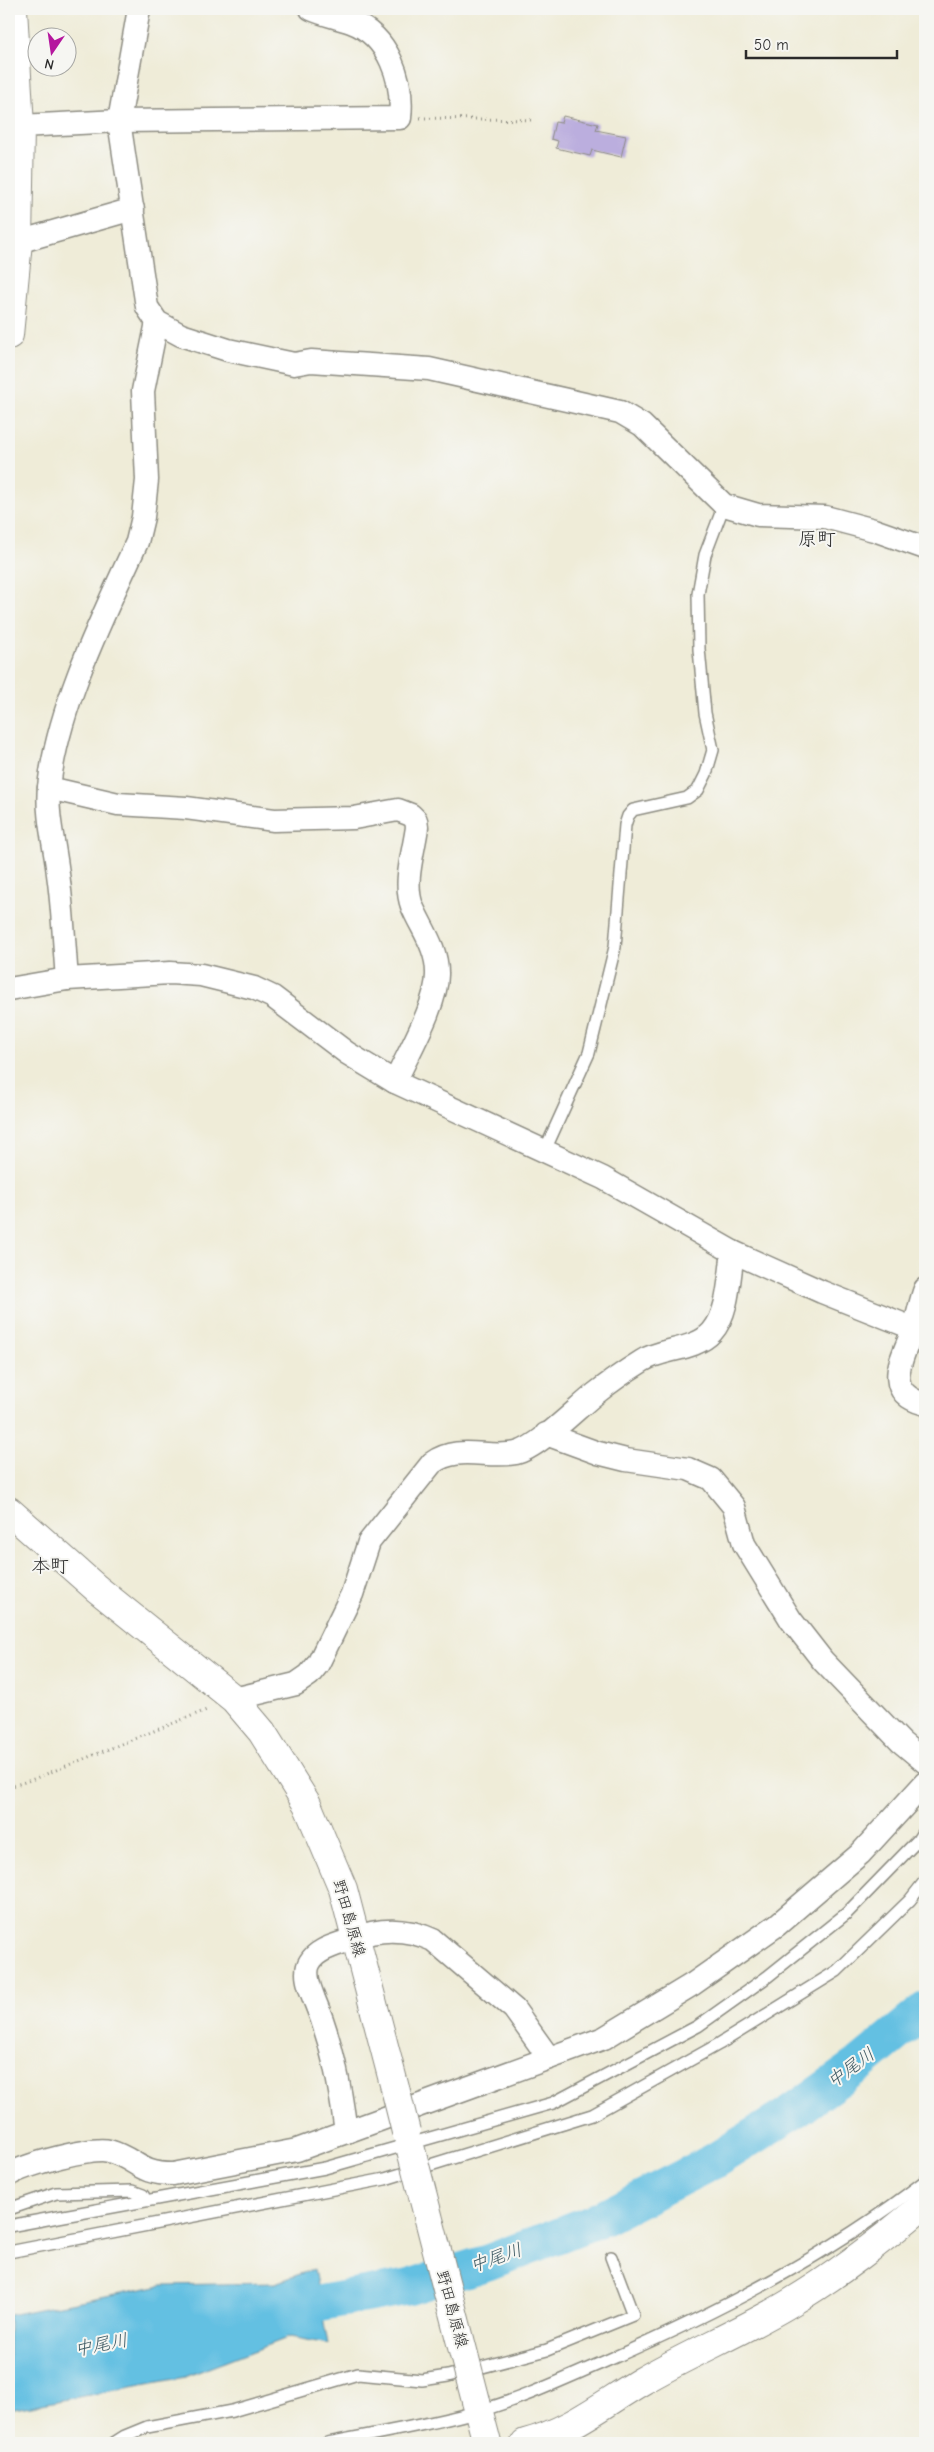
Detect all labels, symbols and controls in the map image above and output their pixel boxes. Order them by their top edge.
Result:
north arrow [28,28,78,78]
scale bar [746,28,898,60]
text: 50 m [754,36,789,54]
text: N [43,55,56,73]
district label: 原町 [798,528,836,550]
district label: 本町 [31,1555,69,1577]
street label: 野田島原線 [329,1877,369,1959]
water label: 中尾川 [823,2044,879,2092]
water label: 中尾川 [467,2239,525,2277]
street label: 野田島原線 [433,2268,471,2350]
water label: 中尾川 [72,2330,130,2360]

